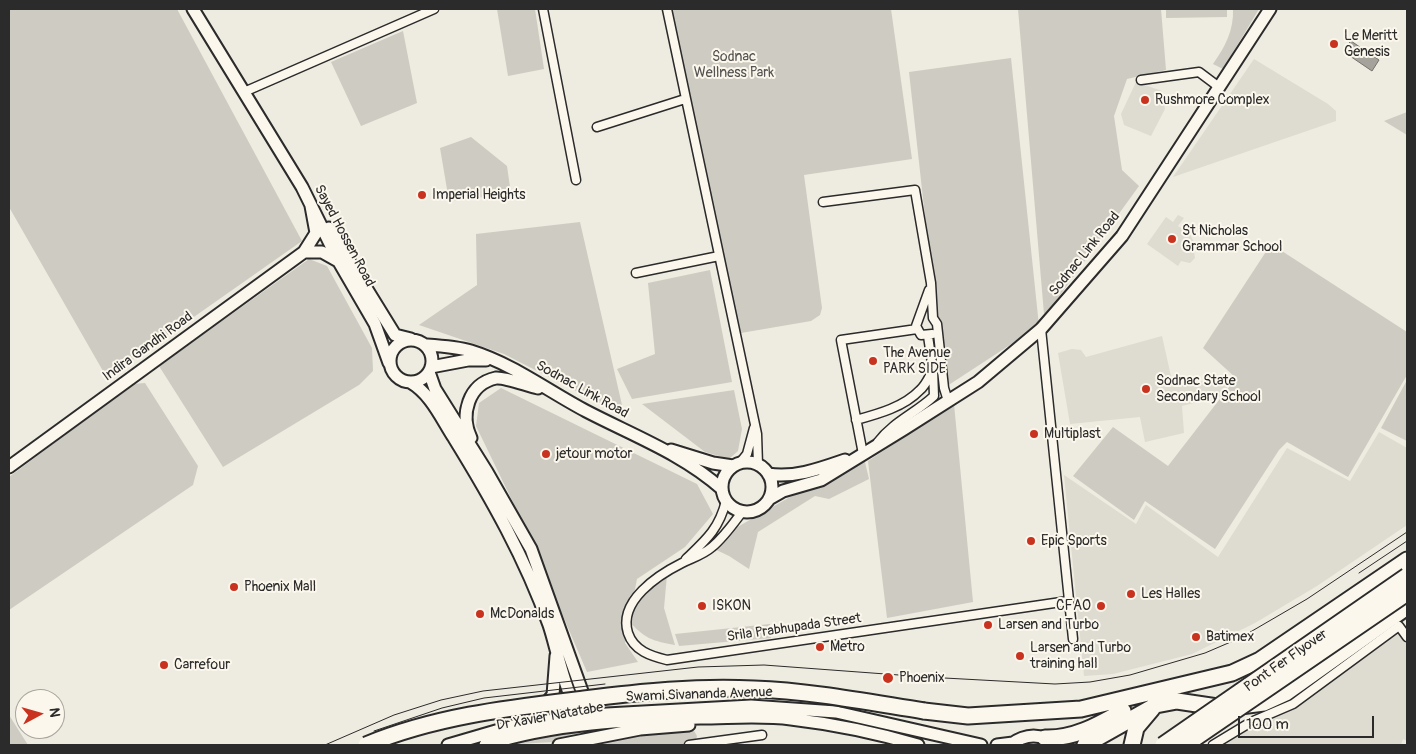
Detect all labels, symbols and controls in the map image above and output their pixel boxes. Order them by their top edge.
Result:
place label: Le Meritt Genesis [1344,28,1398,60]
marker: Le Meritt Genesis [1328,38,1340,50]
park label: Sodnac Wellness Park [694,49,774,82]
place label: Rushmore Complex [1155,92,1270,108]
marker: Rushmore Complex [1139,94,1151,106]
street label: Sayed Hossen Road [310,182,378,290]
place label: Imperial Heights [432,187,526,203]
marker: Imperial Heights [416,189,428,201]
street label: Sodnac Link Road [1046,209,1124,299]
place label: St Nicholas Grammar School [1182,223,1282,256]
marker: St Nicholas Grammar School [1166,233,1178,245]
street label: Indira Gandhi Road [100,309,196,385]
place label: The Avenue PARK SIDE [883,345,950,378]
marker: The Avenue PARK SIDE [867,355,879,367]
street label: Sodnac Link Road [533,358,631,422]
place label: Sodnac State Secondary School [1156,373,1261,406]
marker: Sodnac State Secondary School [1140,383,1152,395]
place label: Multiplast [1044,426,1101,442]
marker: Multiplast [1028,428,1040,440]
place label: jetour motor [556,446,632,462]
marker: jetour motor [540,448,552,460]
place label: Epic Sports [1041,533,1107,549]
marker: Epic Sports [1025,535,1037,547]
place label: Phoenix Mall [244,579,316,595]
marker: Phoenix Mall [228,581,240,593]
place label: Les Halles [1141,586,1200,602]
marker: Les Halles [1125,588,1137,600]
place label: ISKON [712,598,751,614]
place label: CFAO [1056,598,1091,614]
marker: ISKON [696,600,708,612]
marker: CFAO [1095,600,1107,612]
place label: McDonalds [490,606,554,622]
marker: McDonalds [474,608,486,620]
street label: Srila Prabhupada Street [726,610,862,646]
place label: Larsen and Turbo [998,617,1099,633]
marker: Larsen and Turbo [982,619,994,631]
street label: Pont Fer Flyover [1241,626,1331,696]
place label: Batimex [1206,629,1254,645]
marker: Batimex [1190,631,1202,643]
place label: Metro [830,639,865,655]
place label: Larsen and Turbo training hall [1030,640,1131,672]
marker: Metro [814,641,826,653]
marker: Larsen and Turbo training hall [1014,650,1026,662]
place label: Carrefour [174,657,230,673]
marker: Carrefour [158,659,170,671]
place label: Phoenix [899,670,945,686]
marker: Phoenix [881,671,895,685]
street label: Swami Sivananda Avenue [625,684,773,706]
north arrow [15,689,65,739]
street label: Dr Xavier Natatabe [495,699,605,735]
scale bar [1241,706,1377,738]
text: N [45,707,63,718]
text: 100 m [1246,715,1289,734]

